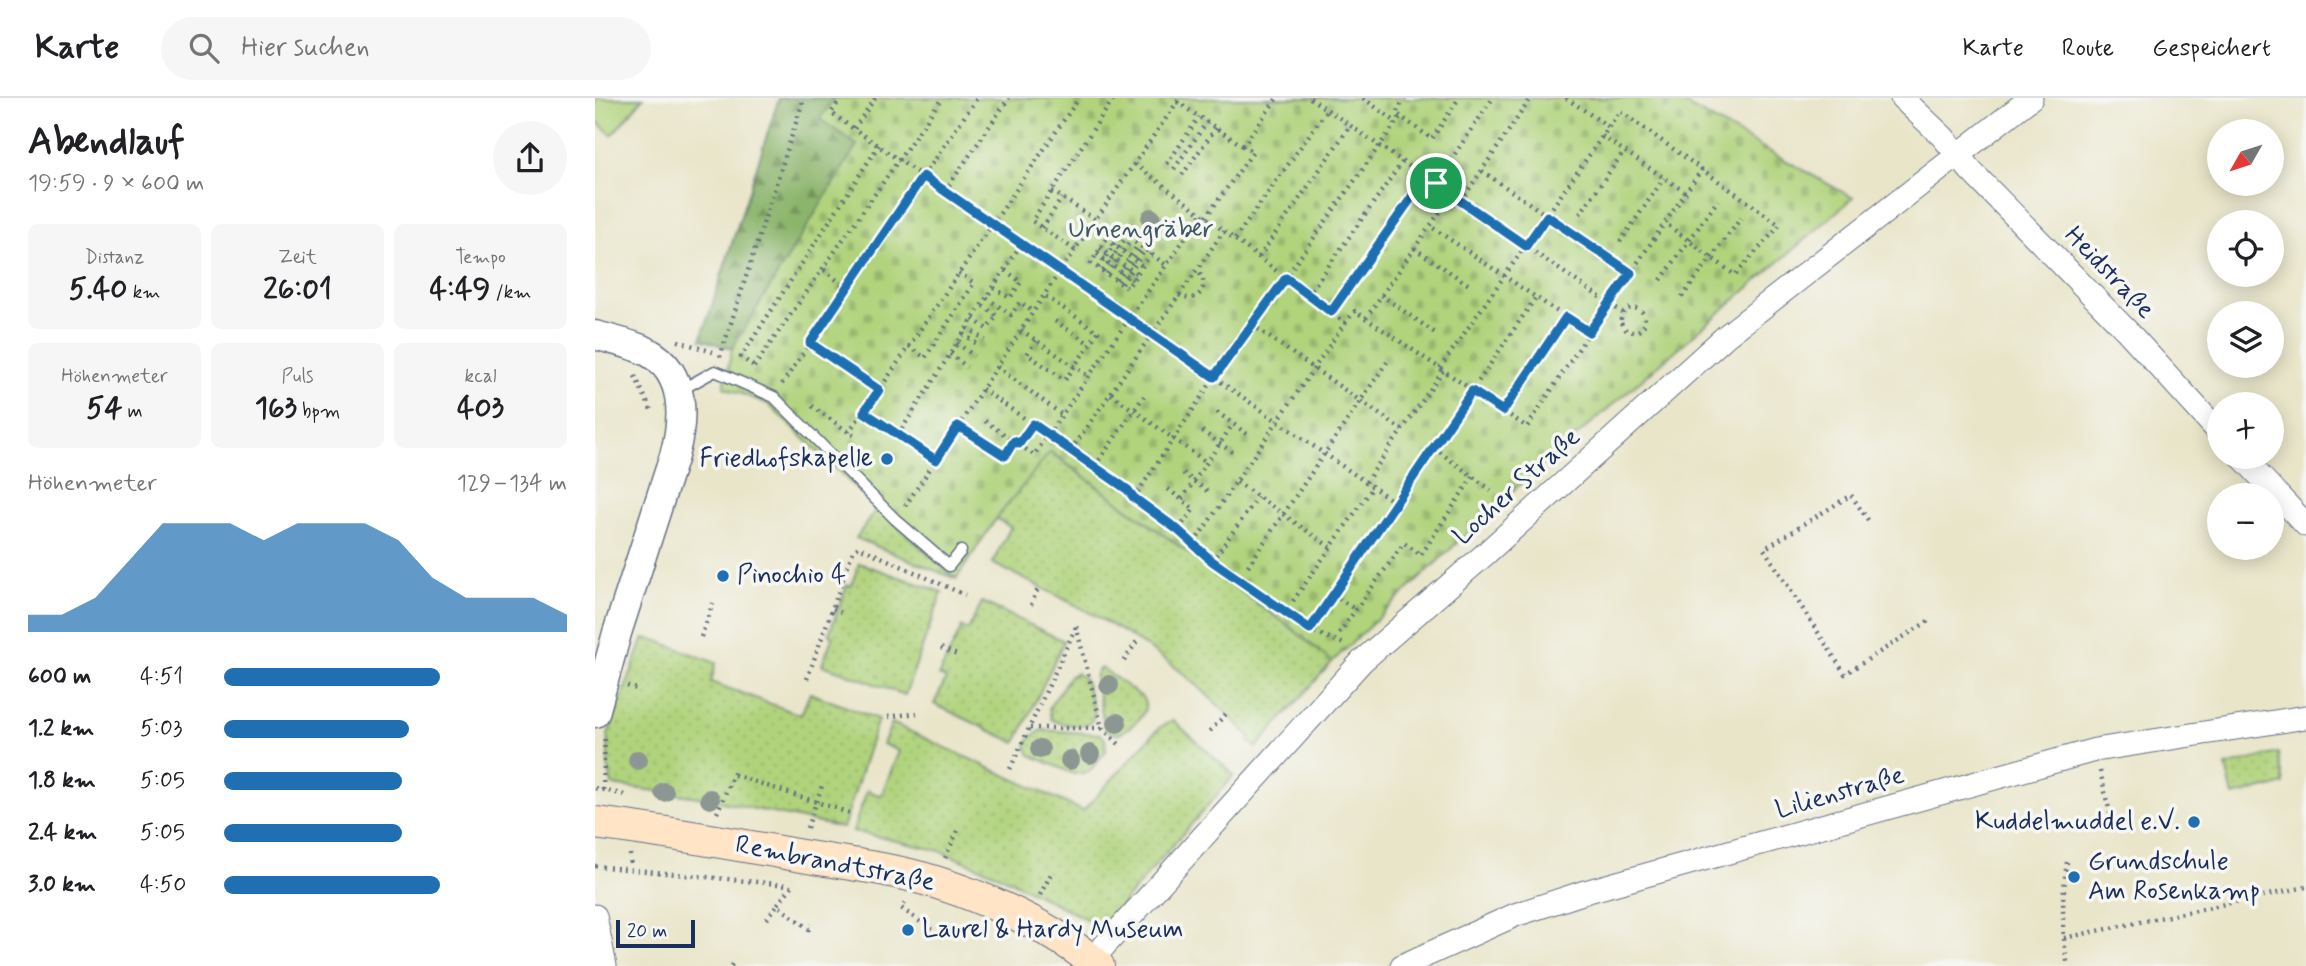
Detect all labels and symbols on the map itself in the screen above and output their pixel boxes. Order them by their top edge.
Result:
north arrow [2207,119,2284,196]
pin [1406,153,1466,213]
park label: Urnengräber [1068,213,1214,247]
street label: Heidstraße [2056,219,2162,327]
street label: Locher Straße [1446,421,1588,553]
place label: Friedhofskapelle [699,442,873,476]
marker: Friedhofskapelle [879,451,895,467]
place label: Pinochio 4 [737,559,846,593]
marker: Pinochio 4 [715,568,731,584]
street label: Lilienstraße [1772,758,1908,828]
place label: Kuddelmuddel e.V. [1975,805,2180,839]
marker: Kuddelmuddel e.V. [2186,814,2202,830]
street label: Rembrandtstraße [732,828,938,900]
place label: Grundschule Am Rosenkamp [2088,845,2260,909]
marker: Grundschule Am Rosenkamp [2066,869,2082,885]
place label: Laurel & Hardy Museum [922,913,1183,947]
scale bar [616,917,695,949]
marker: Laurel & Hardy Museum [900,922,916,938]

